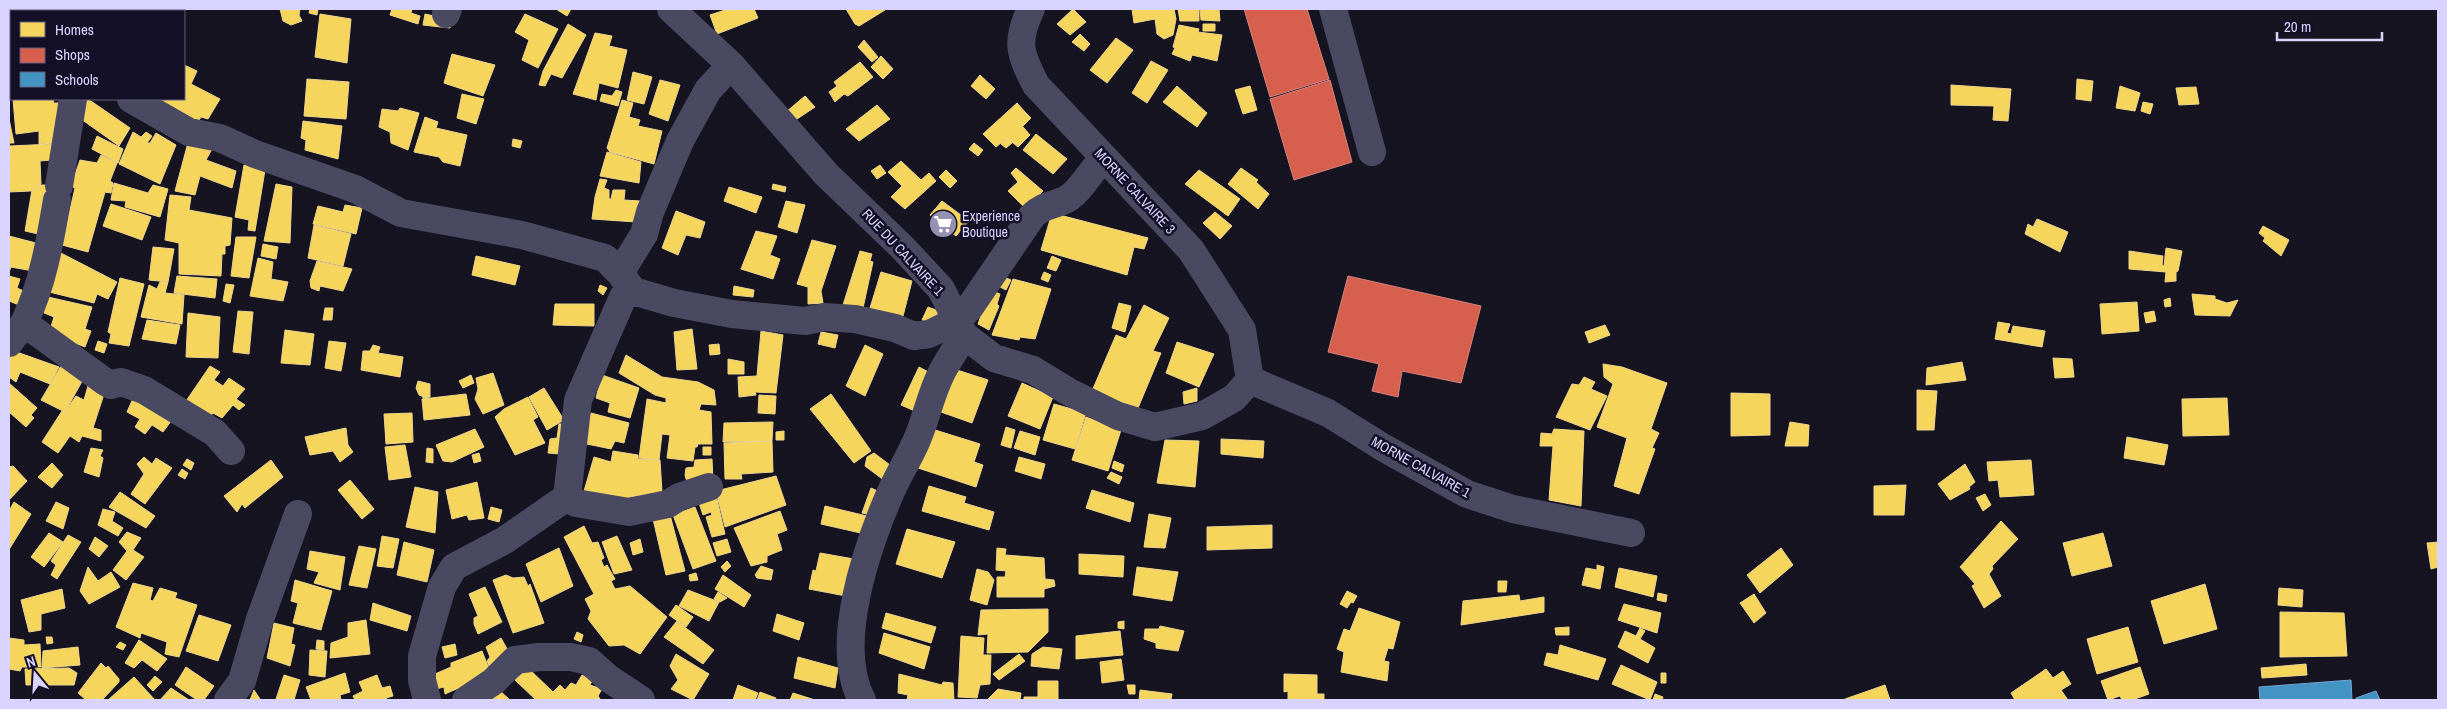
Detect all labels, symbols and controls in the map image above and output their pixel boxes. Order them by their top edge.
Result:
legend [10,10,185,100]
scale bar [2277,10,2382,42]
text: 20 m [2284,16,2311,37]
text: Homes [55,19,94,40]
text: Shops [55,44,90,65]
text: Schools [55,69,99,90]
street label: MORNE CALVAIRE 3 [1091,144,1179,238]
street label: RUE DU CALVAIRE 1 [858,205,948,299]
place label: Experience Boutique [962,207,1020,241]
supermarket icon: Experience Boutique [928,209,958,239]
street label: MORNE CALVAIRE 1 [1368,432,1474,502]
north arrow [10,649,60,699]
text: N [24,652,38,671]

